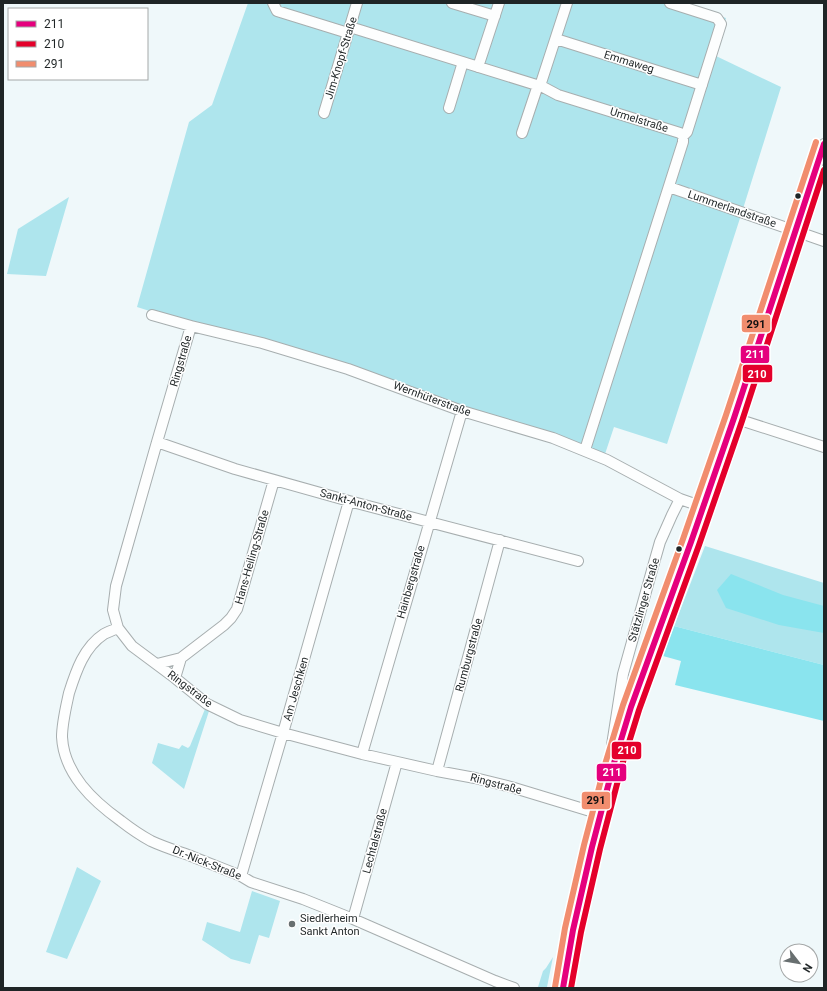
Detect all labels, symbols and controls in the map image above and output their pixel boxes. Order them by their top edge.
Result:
legend [8,8,148,80]
street label: Jim-Knopf-Straße [322,15,360,101]
text: 211 [44,17,64,31]
text: 210 [44,37,64,51]
street label: Emmaweg [602,48,656,76]
text: 291 [44,57,64,71]
street label: Urmelstraße [608,105,670,135]
street label: Lummerlandstraße [686,188,778,230]
unlabelled marker [793,191,803,201]
line badge: 291 [741,314,771,333]
text: 291 [747,318,765,331]
street label: Ringstraße [167,334,195,388]
line badge: 211 [740,345,770,364]
text: 211 [746,348,764,361]
line badge: 210 [742,364,773,383]
text: 210 [748,368,766,381]
street label: Wernhüterstraße [391,379,473,419]
street label: Sankt-Anton-Straße [318,486,414,524]
street label: Hans-Heiling-Straße [232,508,272,606]
street label: Hainbergstraße [394,544,428,620]
unlabelled marker [674,544,684,554]
street label: Stätzlinger Straße [626,556,662,644]
street label: Rumburgstraße [453,617,485,693]
street label: Am Jeschken [281,655,311,723]
street label: Ringstraße [165,668,215,710]
line badge: 210 [611,741,642,760]
text: 210 [618,744,636,757]
line badge: 211 [596,763,627,782]
text: 211 [603,766,621,779]
street label: Ringstraße [469,771,523,797]
line badge: 291 [581,791,611,810]
text: 291 [587,794,605,807]
street label: Lechtalstraße [360,807,390,875]
street label: Dr.-Nick-Straße [171,843,243,883]
place label: Siedlerheim Sankt Anton [300,912,360,938]
marker: Siedlerheim Sankt Anton [287,919,297,929]
north arrow [779,943,819,983]
text: N [799,961,815,975]

